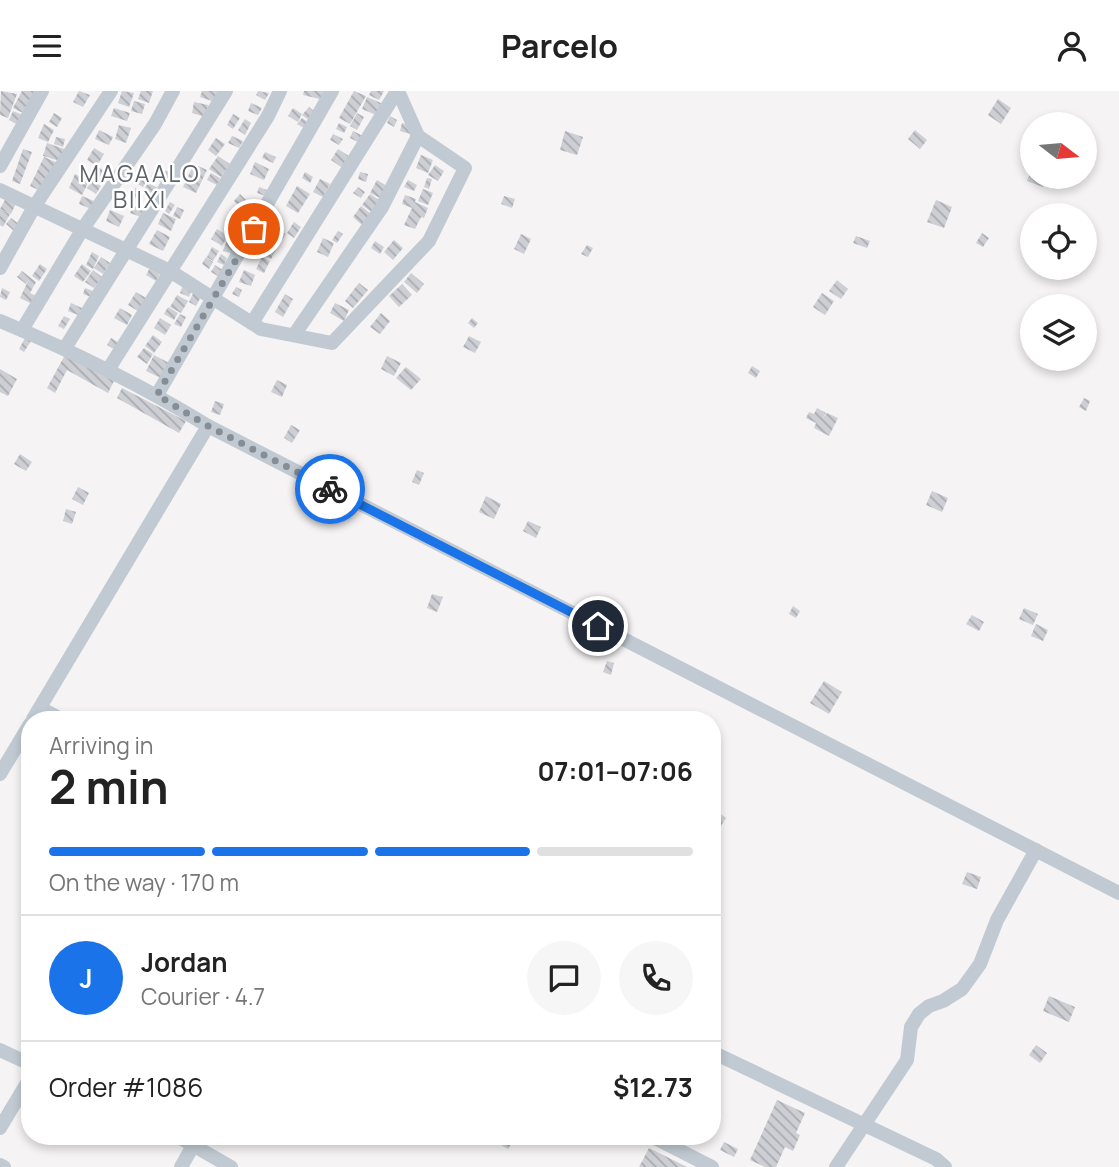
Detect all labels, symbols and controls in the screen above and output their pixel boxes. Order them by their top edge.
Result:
text: Parcelo [501,24,618,68]
icon: menu [28,27,66,65]
icon: person [1053,27,1091,65]
north arrow [1020,112,1097,189]
map controls [1020,112,1097,371]
district label: MAGAALO BIIXI [79,157,201,215]
pin [224,199,284,259]
button: locate [1020,203,1097,280]
icon: bag [235,210,273,248]
button: layers [1020,294,1097,371]
courier [295,454,365,524]
icon: bike [311,470,349,508]
pin [568,596,628,656]
icon: home [579,607,617,645]
text: Arriving in [49,729,154,761]
text: 07:01–07:06 [537,753,693,789]
text: 2 min [49,755,169,818]
text: On the way · 170 m [49,866,239,898]
button: chat [527,941,601,1015]
button: phone [619,941,693,1015]
text: Jordan [141,944,227,980]
text: J [79,960,93,996]
text: Courier · 4.7 [141,980,265,1012]
text: Order #1086 [49,1069,203,1105]
text: $12.73 [613,1069,693,1105]

